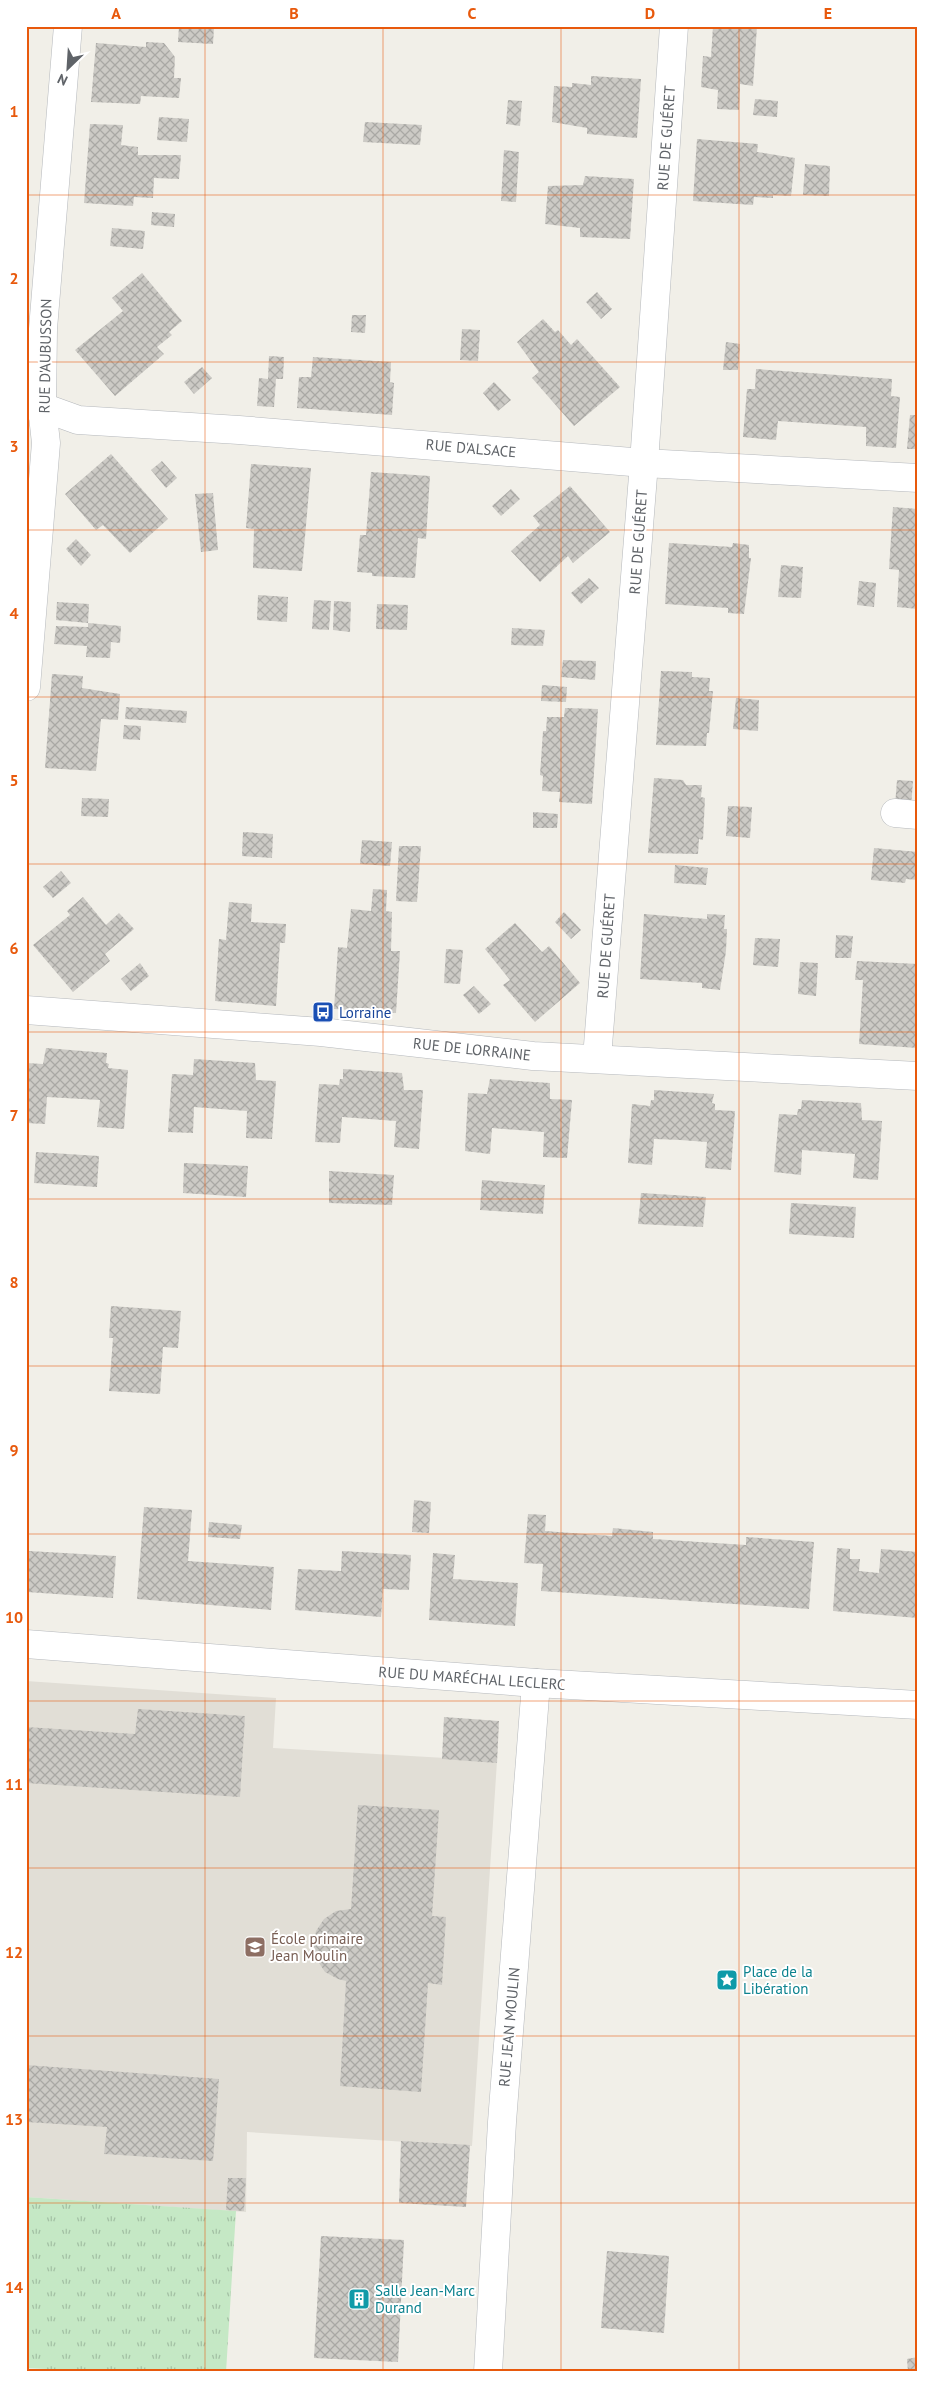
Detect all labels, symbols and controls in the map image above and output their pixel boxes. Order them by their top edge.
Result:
text: A [111,3,121,23]
text: B [289,3,299,23]
text: C [468,3,477,23]
text: D [645,3,655,23]
text: E [824,3,832,23]
north arrow [42,42,92,92]
text: N [55,70,70,90]
street label: RUE DE GUÉRET [653,84,679,191]
text: 1 [9,101,19,121]
text: 2 [9,268,19,288]
street label: RUE D'AUBUSSON [34,298,56,414]
street label: RUE D'ALSACE [425,435,517,461]
text: 3 [9,436,19,456]
street label: RUE DE GUÉRET [625,488,651,595]
text: 4 [9,603,19,623]
text: 5 [9,770,19,790]
street label: RUE DE GUÉRET [593,892,619,999]
text: 6 [9,938,19,958]
bus stop icon: Lorraine [311,1000,335,1024]
place label: Lorraine [339,1003,391,1022]
street label: RUE DE LORRAINE [412,1033,532,1065]
text: 7 [9,1105,19,1125]
text: 8 [9,1272,19,1292]
text: 9 [9,1440,19,1460]
text: 10 [5,1607,23,1627]
street label: RUE DU MARÉCHAL LECLERC [378,1662,566,1694]
text: 11 [5,1774,23,1794]
place label: École primaire Jean Moulin [270,1929,363,1965]
school or university icon: École primaire Jean Moulin [243,1935,267,1959]
text: 12 [5,1942,23,1962]
place label: Place de la Libération [743,1962,813,1998]
street label: RUE JEAN MOULIN [494,1966,524,2088]
place icon: Place de la Libération [715,1968,739,1992]
text: 13 [5,2109,23,2129]
text: 14 [5,2277,23,2297]
place label: Salle Jean-Marc Durand [375,2281,475,2317]
building icon: Salle Jean-Marc Durand [347,2287,371,2311]

